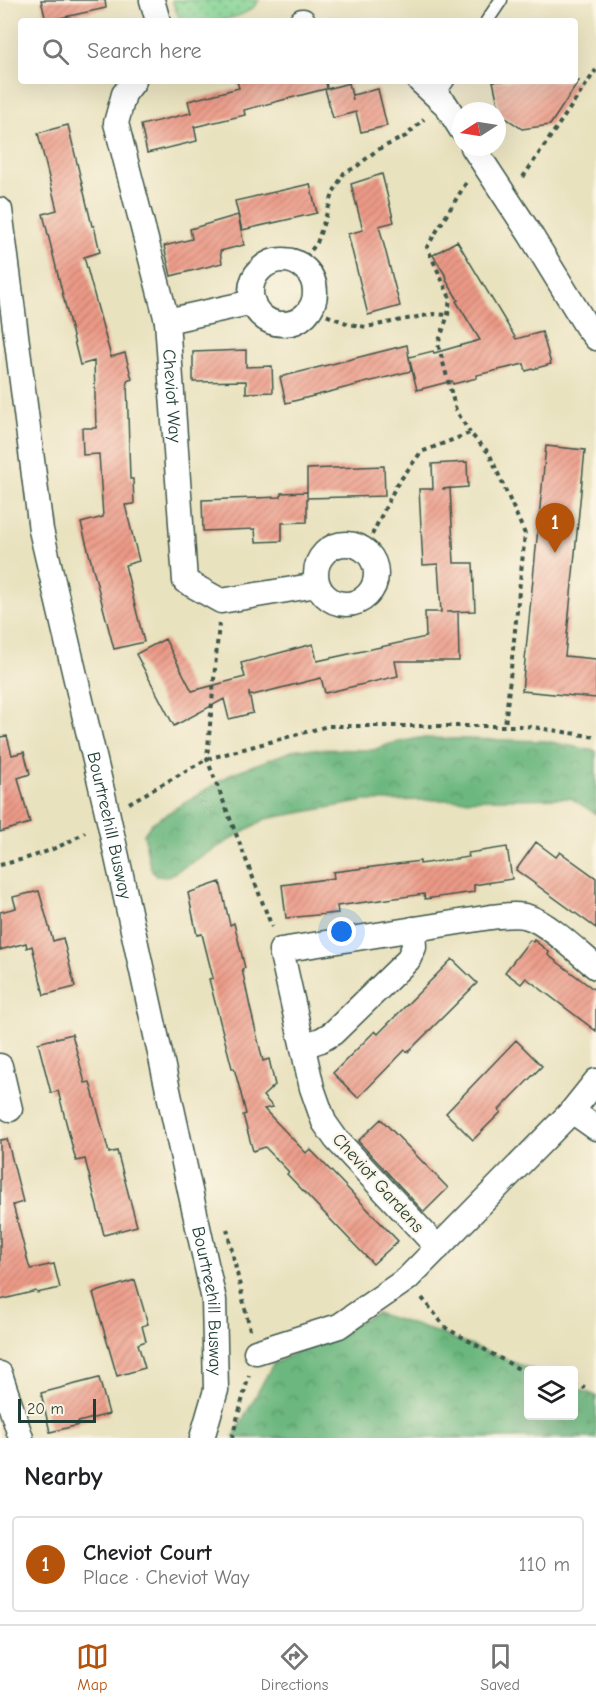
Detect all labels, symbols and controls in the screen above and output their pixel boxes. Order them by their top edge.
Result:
search box [18,18,578,84]
icon: search [39,35,72,68]
text: Search here [87,38,202,64]
north arrow [452,102,506,156]
street label: Cheviot Way [158,348,186,444]
pin: 1 [536,504,574,553]
street label: Bourtreehill Busway [83,750,137,902]
your location [327,917,356,946]
street label: Cheviot Gardens [328,1129,428,1237]
street label: Bourtreehill Busway [188,1224,226,1377]
map controls [524,1366,578,1420]
button: layers [524,1366,578,1420]
scale bar [18,1396,96,1424]
text: 20 m [27,1400,64,1418]
text: Nearby [24,1462,103,1492]
text: Cheviot Court [83,1540,212,1566]
text: 1 [42,1553,49,1576]
text: 110 m [519,1553,570,1576]
text: Place · Cheviot Way [83,1566,249,1589]
tab: Map [76,1640,109,1694]
tab: Directions [261,1640,328,1694]
tab: Saved [480,1640,520,1694]

